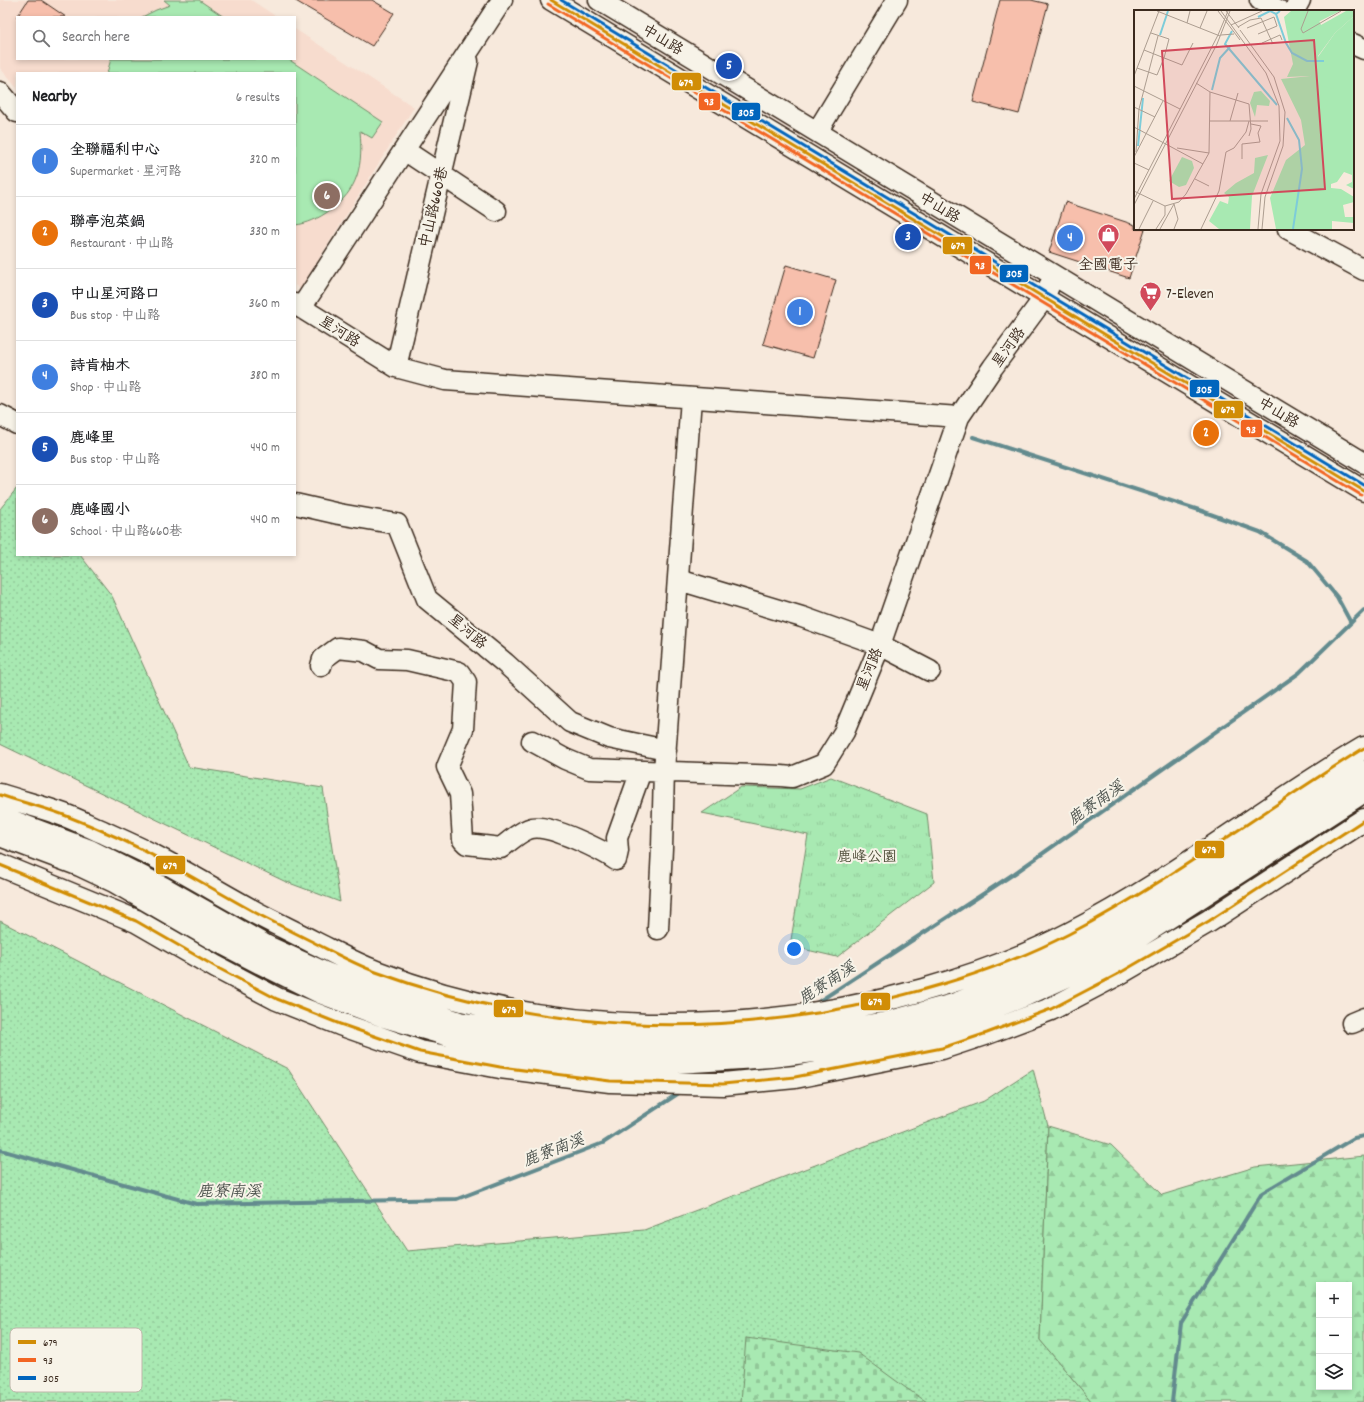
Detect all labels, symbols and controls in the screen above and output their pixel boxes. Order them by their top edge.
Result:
inset map [1134,10,1354,230]
search box [16,16,296,60]
street label: 中山路 [637,20,687,62]
icon: search [30,27,52,49]
text: Search here [62,27,130,49]
pin: 5 [716,51,742,81]
line badge: 679 [671,72,702,91]
text: 679 [679,76,693,92]
text: Nearby [32,86,76,110]
text: 6 results [236,89,280,108]
line badge: 93 [698,92,721,111]
text: 93 [704,95,714,111]
line badge: 305 [731,102,761,121]
text: 305 [738,106,754,122]
text: 全聯福利中心 [70,140,160,162]
text: 1 [44,151,46,170]
text: 320 m [250,151,280,170]
text: Supermarket · 星河路 [70,163,182,182]
street label: 中山路660巷 [415,165,455,250]
pin: 6 [314,181,340,211]
street label: 中山路 [914,188,964,230]
text: 聯亭泡菜鍋 [70,212,145,234]
pin: 3 [895,222,921,252]
shop icon: 全國電子 [1095,222,1121,255]
text: 2 [42,223,48,242]
text: 330 m [249,223,280,242]
pin: 4 [1057,223,1083,253]
text: Restaurant · 中山路 [70,235,174,254]
line badge: 679 [942,236,973,255]
text: 679 [951,239,965,255]
line badge: 93 [969,255,992,275]
place label: 全國電子 [1078,255,1138,277]
text: 93 [975,259,985,275]
line badge: 305 [999,264,1029,283]
text: 305 [1006,267,1022,283]
supermarket icon: 7-Eleven [1137,280,1163,313]
text: 中山星河路口 [70,284,160,306]
place label: 7-Eleven [1166,284,1214,306]
text: 3 [42,295,48,314]
text: 360 m [249,295,280,314]
pin: 1 [787,297,813,327]
text: Bus stop · 中山路 [70,307,160,326]
street label: 星河路 [314,311,364,354]
street label: 星河路 [987,324,1032,373]
text: 詩肯柚木 [70,356,130,378]
text: 4 [42,367,48,386]
text: 380 m [250,367,280,386]
text: Shop · 中山路 [70,379,141,398]
line badge: 305 [1189,379,1220,398]
text: 305 [1196,383,1212,399]
street label: 中山路 [1253,393,1303,435]
line badge: 679 [1213,400,1244,419]
text: 679 [1221,403,1235,419]
pin: 2 [1193,418,1219,448]
line badge: 93 [1240,419,1263,438]
text: 93 [1246,423,1256,439]
text: 鹿峰里 [70,428,115,450]
text: 5 [42,439,48,458]
text: 440 m [250,439,280,458]
text: Bus stop · 中山路 [70,451,160,470]
text: 鹿峰國小 [70,500,130,522]
text: 6 [42,511,48,530]
text: 440 m [250,511,280,530]
text: School · 中山路660巷 [70,523,182,542]
street label: 星河路 [442,610,491,655]
street label: 星河路 [852,645,889,695]
water label: 鹿寮南溪 [1064,776,1130,832]
line badge: 679 [1194,840,1225,859]
text: 679 [1202,843,1216,859]
park label: 鹿峰公園 [837,847,897,869]
line badge: 679 [155,855,186,875]
text: 679 [163,859,177,875]
your location [784,939,804,959]
water label: 鹿寮南溪 [794,956,861,1011]
line badge: 679 [860,992,891,1011]
text: 679 [868,995,882,1011]
line badge: 679 [493,999,524,1018]
text: 679 [502,1003,516,1019]
water label: 鹿寮南溪 [520,1129,589,1174]
water label: 鹿寮南溪 [197,1181,262,1204]
map controls [1316,1282,1352,1390]
button: + [1316,1282,1352,1318]
button: − [1316,1318,1352,1354]
legend [10,1328,142,1392]
text: 679 [43,1336,58,1352]
text: 93 [43,1354,53,1370]
button: layers [1316,1354,1352,1390]
text: 305 [43,1372,59,1388]

